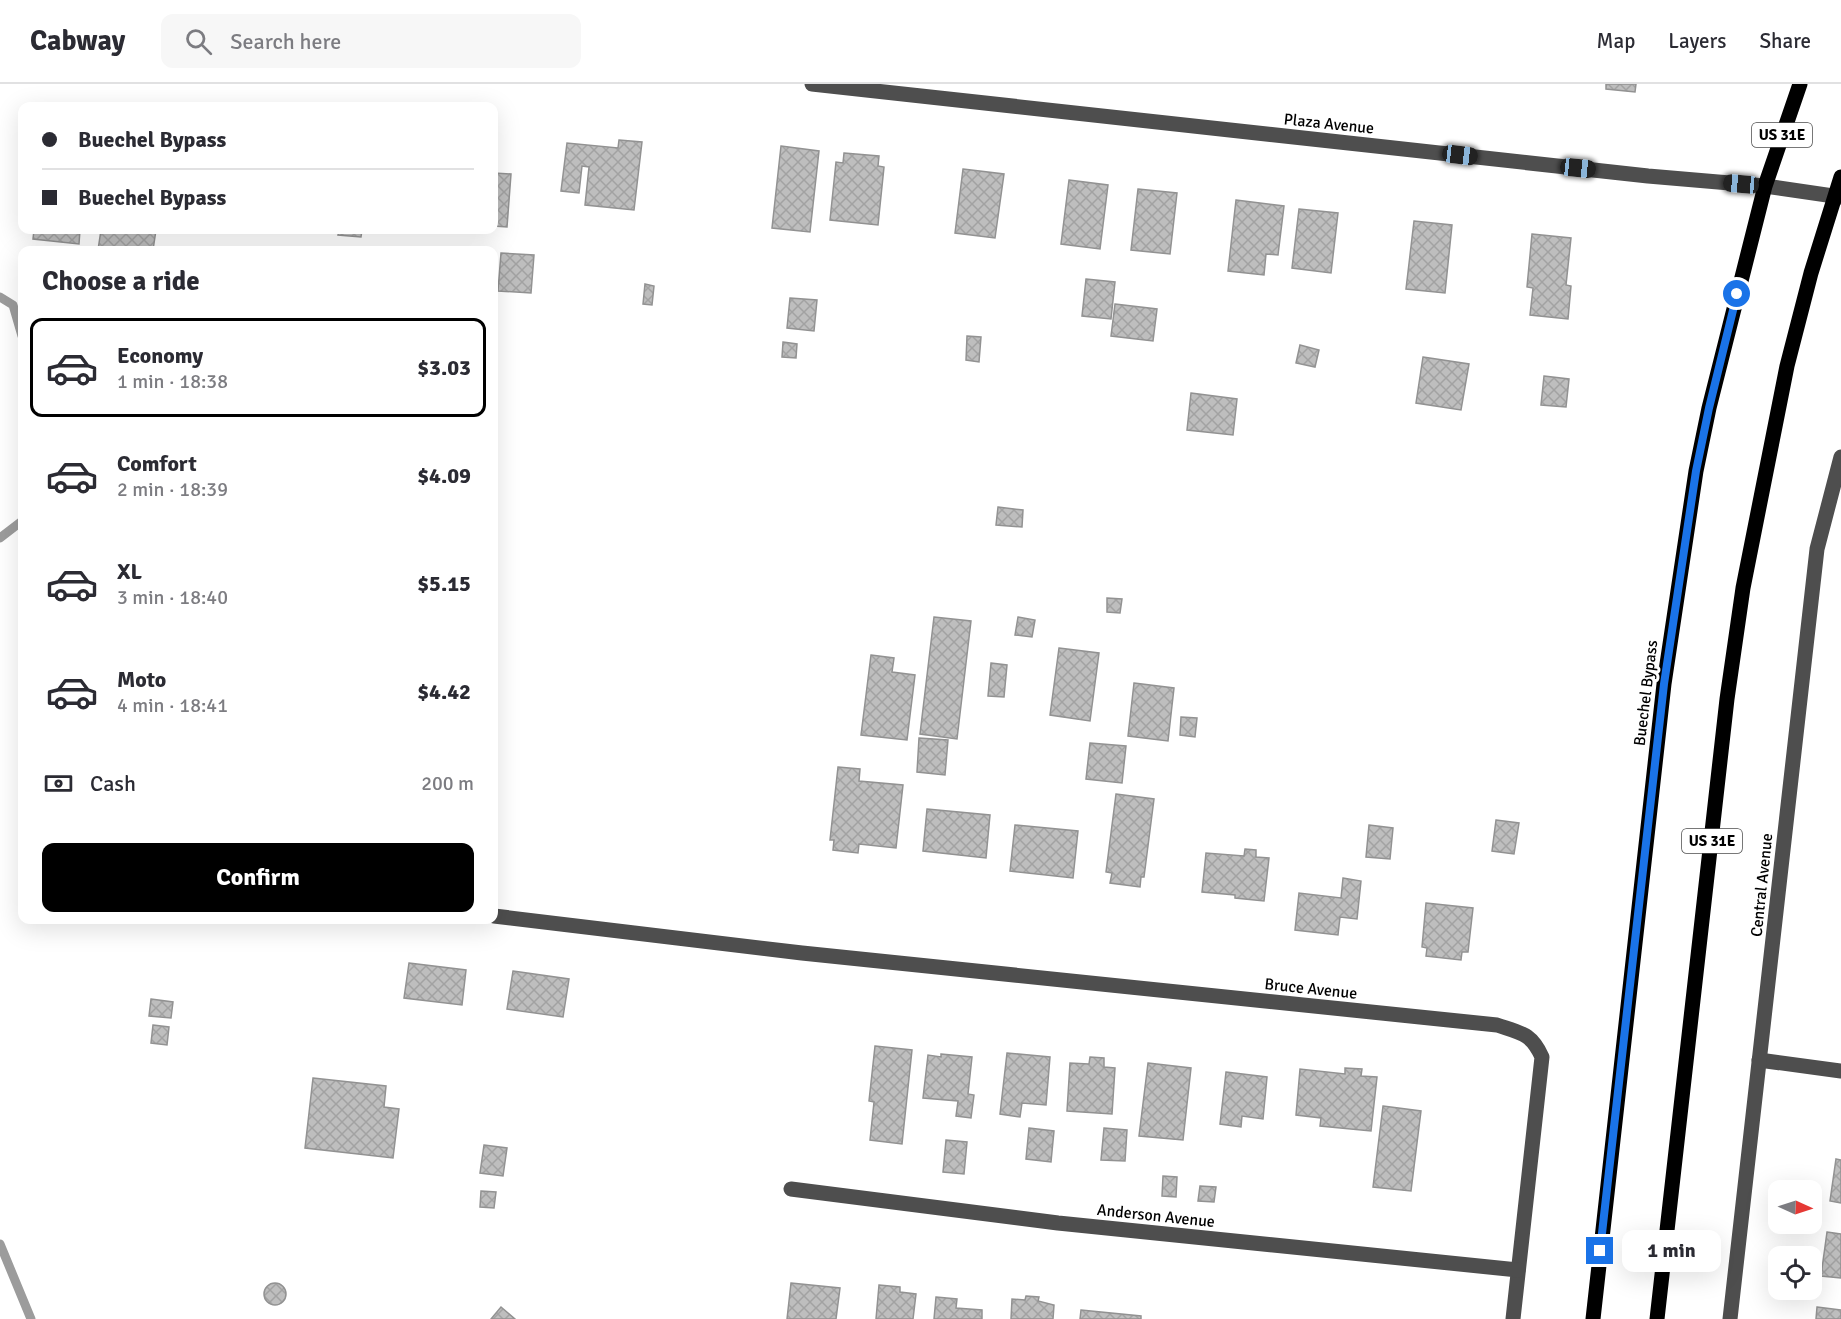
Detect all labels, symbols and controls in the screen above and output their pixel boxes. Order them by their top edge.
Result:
search box [161,14,581,68]
text: Cabway [30,24,125,58]
icon: search [182,25,215,58]
text: Search here [230,28,341,55]
text: Map [1597,28,1635,54]
text: Layers [1668,28,1726,54]
text: Share [1759,28,1811,54]
street label: Plaza Avenue [1283,109,1375,139]
road number: US 31E [1752,123,1812,147]
text: Buechel Bypass [78,126,226,153]
car [1441,144,1479,166]
car [1559,157,1597,179]
car [1722,173,1760,195]
text: Buechel Bypass [78,184,226,211]
text: Choose a ride [42,265,200,298]
route start [1723,280,1750,307]
icon: car [45,341,99,395]
text: Economy [117,342,203,369]
text: $3.03 [417,354,471,381]
text: 1 min · 18:38 [117,369,228,394]
icon: car [45,449,99,503]
text: Comfort [117,450,197,477]
text: $4.09 [417,462,471,489]
text: 2 min · 18:39 [117,477,228,502]
icon: car [45,557,99,611]
text: XL [117,558,142,585]
text: $5.15 [417,570,471,597]
text: 3 min · 18:40 [117,585,228,610]
street label: Buechel Bypass [1630,639,1662,747]
icon: car [45,665,99,719]
text: Moto [117,666,166,693]
text: $4.42 [417,678,471,705]
text: 4 min · 18:41 [117,693,228,718]
icon: cash [42,767,75,800]
text: Cash [90,770,136,797]
text: 200 m [421,771,474,796]
road number: US 31E [1682,829,1742,853]
street label: Central Avenue [1747,832,1777,938]
button: Confirm [42,843,474,912]
street label: Bruce Avenue [1264,974,1358,1004]
north arrow [1768,1180,1822,1234]
map controls [1768,1180,1822,1300]
street label: Anderson Avenue [1096,1200,1216,1232]
callout: 1 min [1621,1230,1720,1272]
route end [1586,1237,1613,1264]
text: 1 min [1647,1238,1696,1263]
button: locate [1768,1246,1822,1300]

